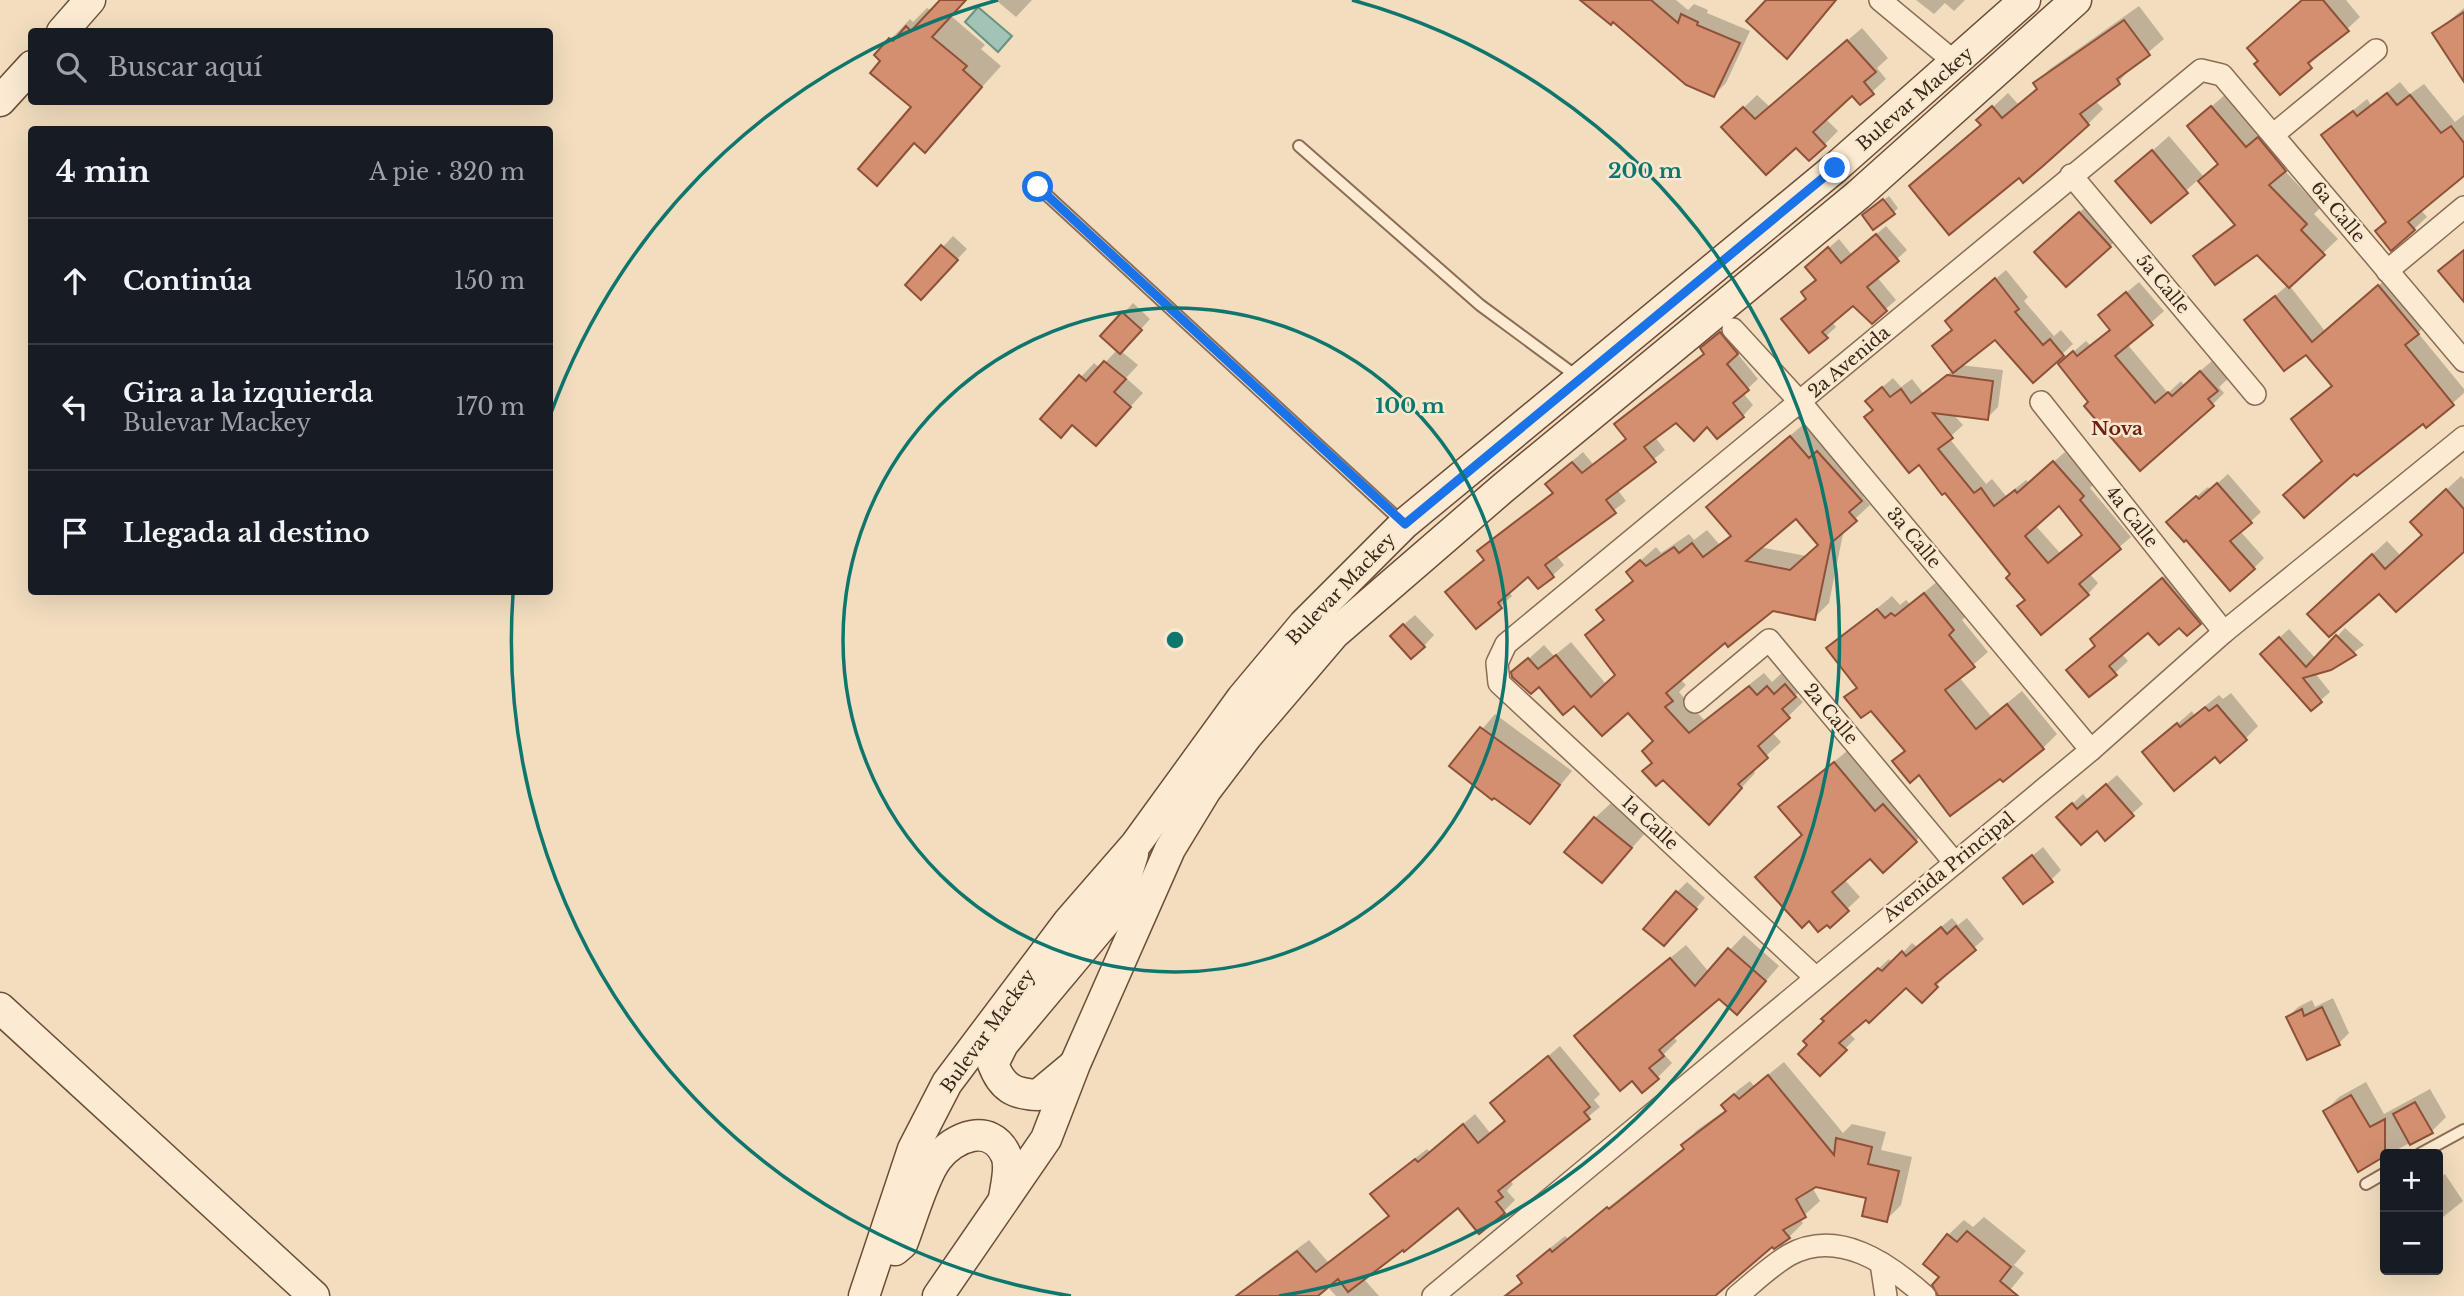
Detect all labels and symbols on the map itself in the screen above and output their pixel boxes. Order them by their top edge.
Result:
street label: Bulevar Mackey [1852,42,1978,156]
route end [1819,152,1850,183]
text: 200 m [1608,158,1682,184]
route start [1022,171,1053,202]
street label: 6a Calle [2306,177,2370,247]
street label: 5a Calle [2132,250,2194,318]
street label: 2a Avenida [1804,322,1894,402]
text: 100 m [1375,393,1445,419]
district label: Nova [2091,417,2143,440]
street label: 4a Calle [2101,482,2163,552]
street label: 3a Calle [1882,503,1946,573]
street label: Bulevar Mackey [1282,528,1400,650]
centre of rings [1163,628,1187,652]
street label: 2a Calle [1799,679,1863,749]
street label: 1a Calle [1617,791,1683,855]
street label: Avenida Principal [1878,807,2019,927]
street label: Bulevar Mackey [936,965,1040,1097]

